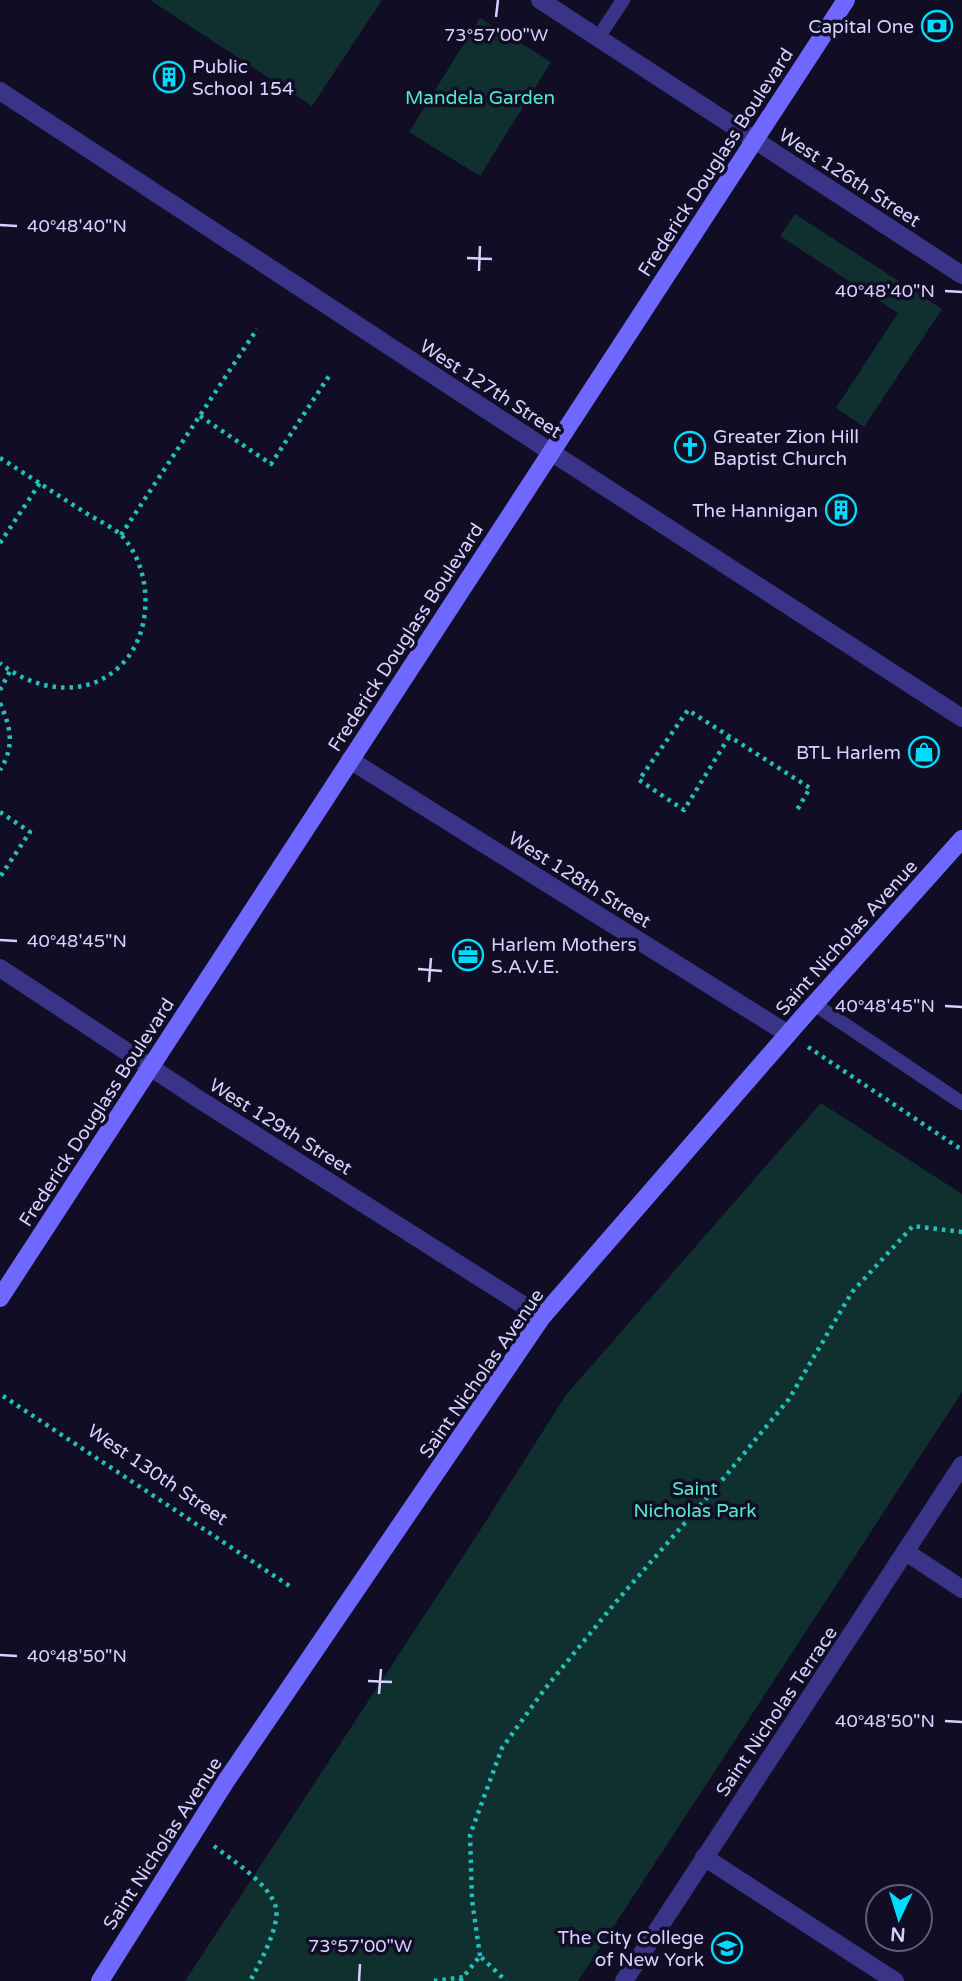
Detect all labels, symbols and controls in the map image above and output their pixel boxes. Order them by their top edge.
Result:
bank icon: Capital One [920,9,954,43]
place label: Capital One [808,16,914,38]
text: 73°57'00"W [444,24,548,46]
street label: Frederick Douglass Boulevard [634,44,798,281]
place label: Public School 154 [192,56,294,100]
building icon: Public School 154 [152,60,186,94]
park label: Mandela Garden [405,87,555,109]
street label: West 126th Street [775,124,924,232]
text: 40°48'40"N [27,215,127,237]
text: 40°48'40"N [835,280,935,302]
street label: West 127th Street [416,335,565,443]
place label: Greater Zion Hill Baptist Church [713,426,859,470]
church icon: Greater Zion Hill Baptist Church [673,430,707,464]
building icon: The Hannigan [824,493,858,527]
place label: The Hannigan [692,500,818,522]
street label: Frederick Douglass Boulevard [324,519,488,756]
shop icon: BTL Harlem [907,735,941,769]
place label: BTL Harlem [796,742,901,764]
street label: West 128th Street [504,827,655,933]
street label: Saint Nicholas Avenue [771,856,922,1020]
text: 40°48'45"N [27,930,127,952]
place label: Harlem Mothers S.A.V.E. [491,934,637,978]
office icon: Harlem Mothers S.A.V.E. [451,938,485,972]
street label: Frederick Douglass Boulevard [15,994,179,1231]
text: 40°48'45"N [835,995,935,1017]
street label: West 129th Street [205,1074,356,1180]
street label: Saint Nicholas Avenue [415,1285,549,1462]
street label: West 130th Street [83,1420,232,1530]
park label: Saint Nicholas Park [633,1478,757,1522]
street label: Saint Nicholas Terrace [712,1622,842,1801]
text: 40°48'50"N [27,1645,127,1667]
text: 40°48'50"N [835,1710,935,1732]
street label: Saint Nicholas Avenue [99,1753,227,1934]
north arrow [864,1883,934,1953]
text: N [890,1922,906,1945]
place label: The City College of New York [558,1927,704,1971]
school or university icon: The City College of New York [710,1931,744,1965]
text: 73°57'00"W [308,1935,412,1957]

